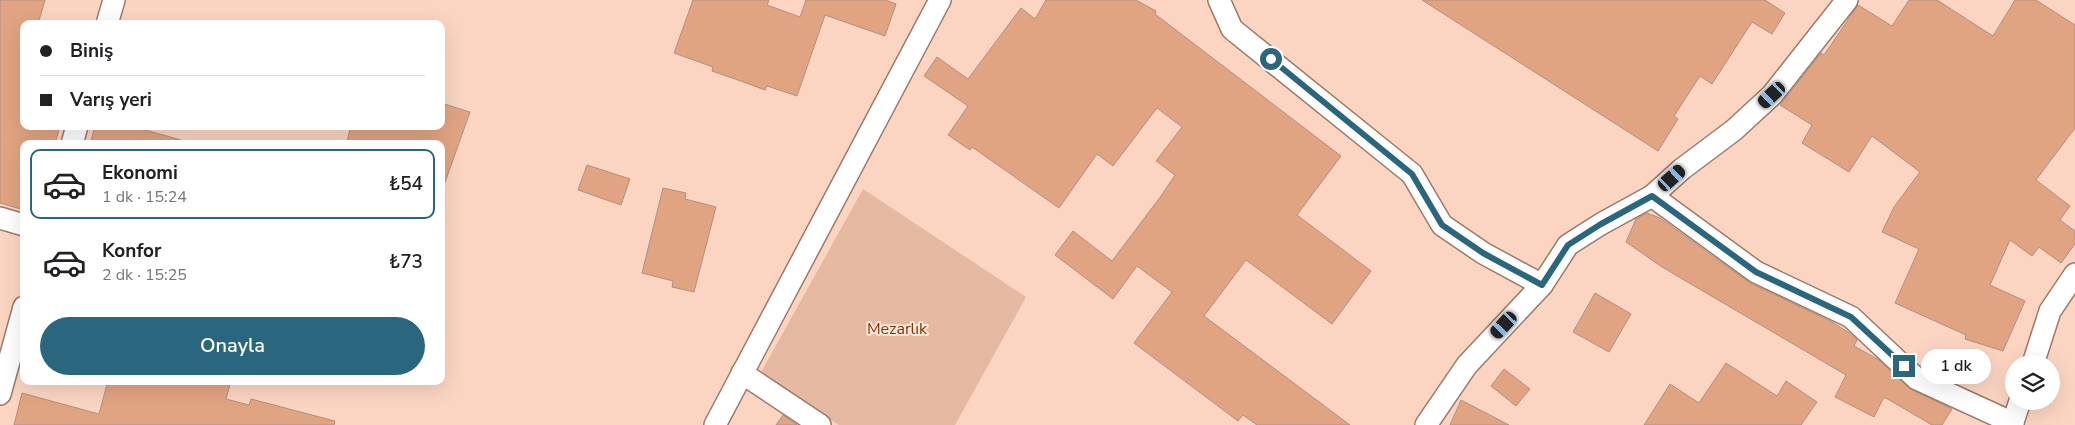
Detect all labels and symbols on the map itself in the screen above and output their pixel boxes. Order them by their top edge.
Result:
route start [1260,48,1282,70]
car [1755,79,1788,111]
car [1655,162,1688,194]
car [1488,309,1519,341]
park label: Mezarlık [867,318,928,340]
callout: 1 dk [1922,348,1992,384]
route end [1893,355,1915,377]

